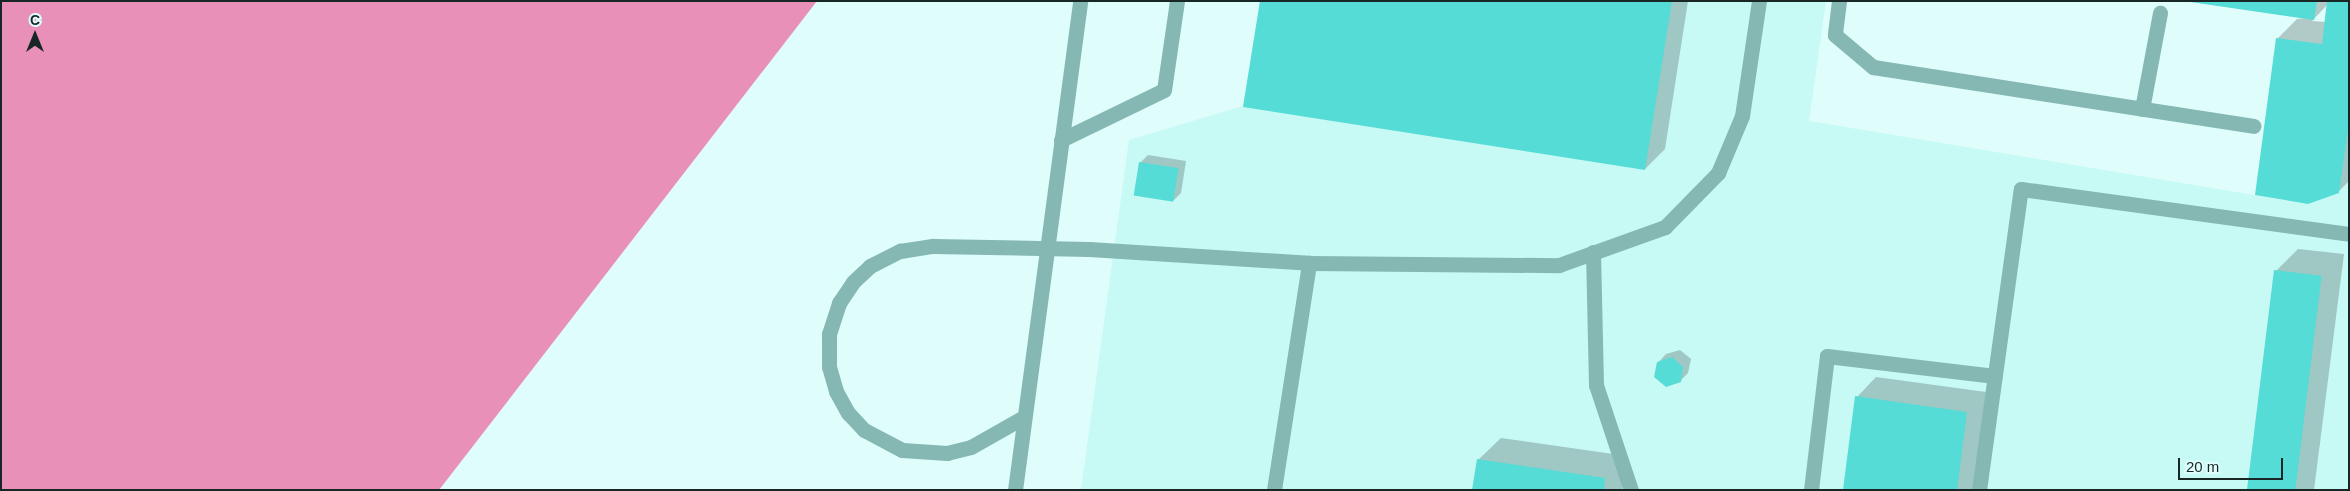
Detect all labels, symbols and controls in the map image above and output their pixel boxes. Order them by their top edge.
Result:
north arrow [10,10,60,60]
text: С [30,12,40,28]
scale bar [2180,448,2285,480]
text: 20 m [2186,458,2219,475]

